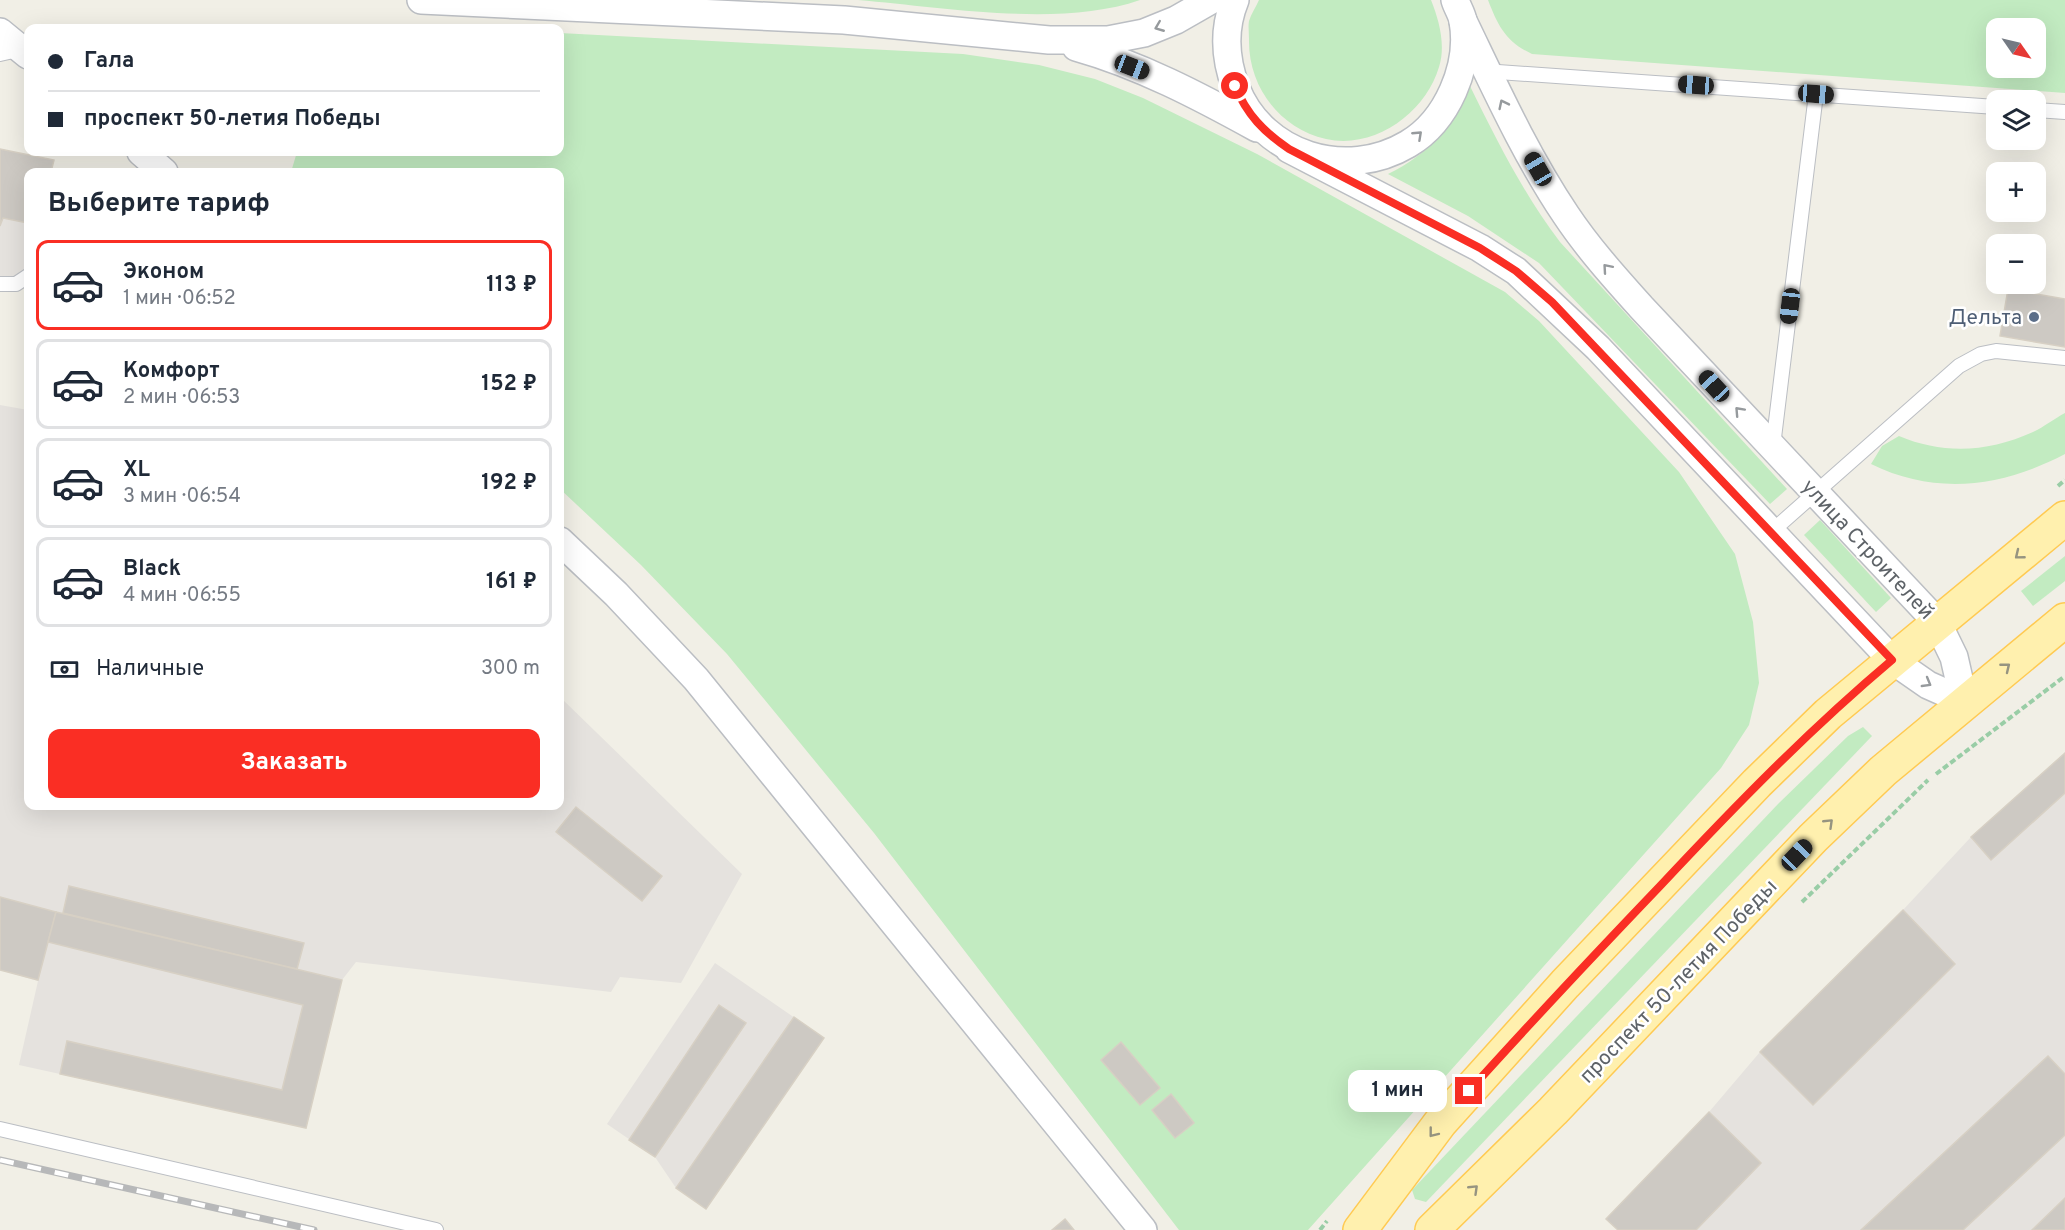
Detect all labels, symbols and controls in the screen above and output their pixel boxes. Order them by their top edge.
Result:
north arrow [1986,18,2046,78]
map controls [1986,18,2046,294]
one-way arrow [1154,20,1165,32]
text: Гала [84,48,134,75]
car [1112,52,1152,82]
route start [1221,72,1248,99]
car [1677,75,1715,95]
car [1797,84,1835,104]
button: layers [1986,90,2046,150]
one-way arrow [1498,99,1510,110]
text: проспект 50-летия Победы [84,106,381,133]
one-way arrow [1411,131,1422,142]
car [1521,149,1555,189]
button: + [1986,162,2046,222]
text: Выберите тариф [48,187,270,221]
button: − [1986,234,2046,294]
icon: car [51,258,105,312]
text: Эконом [123,259,204,286]
one-way arrow [1603,264,1614,275]
text: 113 ₽ [486,272,537,299]
text: 1 мин · 06:52 [123,286,236,312]
car [1779,287,1801,325]
place label: Дельта [1949,305,2022,332]
marker: Дельта [2027,310,2041,324]
icon: car [51,357,105,411]
text: Комфорт [123,358,220,385]
car [1695,367,1733,405]
text: 152 ₽ [481,371,537,398]
text: 2 мин · 06:53 [123,385,240,411]
one-way arrow [1735,408,1746,418]
icon: car [51,456,105,510]
text: XL [123,457,150,484]
text: 192 ₽ [481,470,537,497]
street label: улица Строителей [1795,474,1939,626]
text: 3 мин · 06:54 [123,484,241,510]
one-way arrow [2015,547,2026,558]
icon: car [51,555,105,609]
text: Black [123,556,181,583]
text: 161 ₽ [486,569,537,596]
text: 4 мин · 06:55 [123,583,241,609]
icon: cash [48,653,81,686]
text: Наличные [96,656,204,683]
text: 300 m [481,656,540,682]
one-way arrow [2000,663,2011,674]
one-way arrow [1921,676,1931,687]
button: Заказать [48,729,540,798]
one-way arrow [1821,820,1832,831]
car [1778,836,1816,874]
street label: проспект 50-летия Победы [1574,874,1784,1090]
callout: 1 мин [1349,1070,1448,1112]
route end [1455,1077,1482,1104]
text: 1 мин [1372,1078,1423,1104]
one-way arrow [1429,1126,1440,1137]
one-way arrow [1466,1186,1477,1197]

